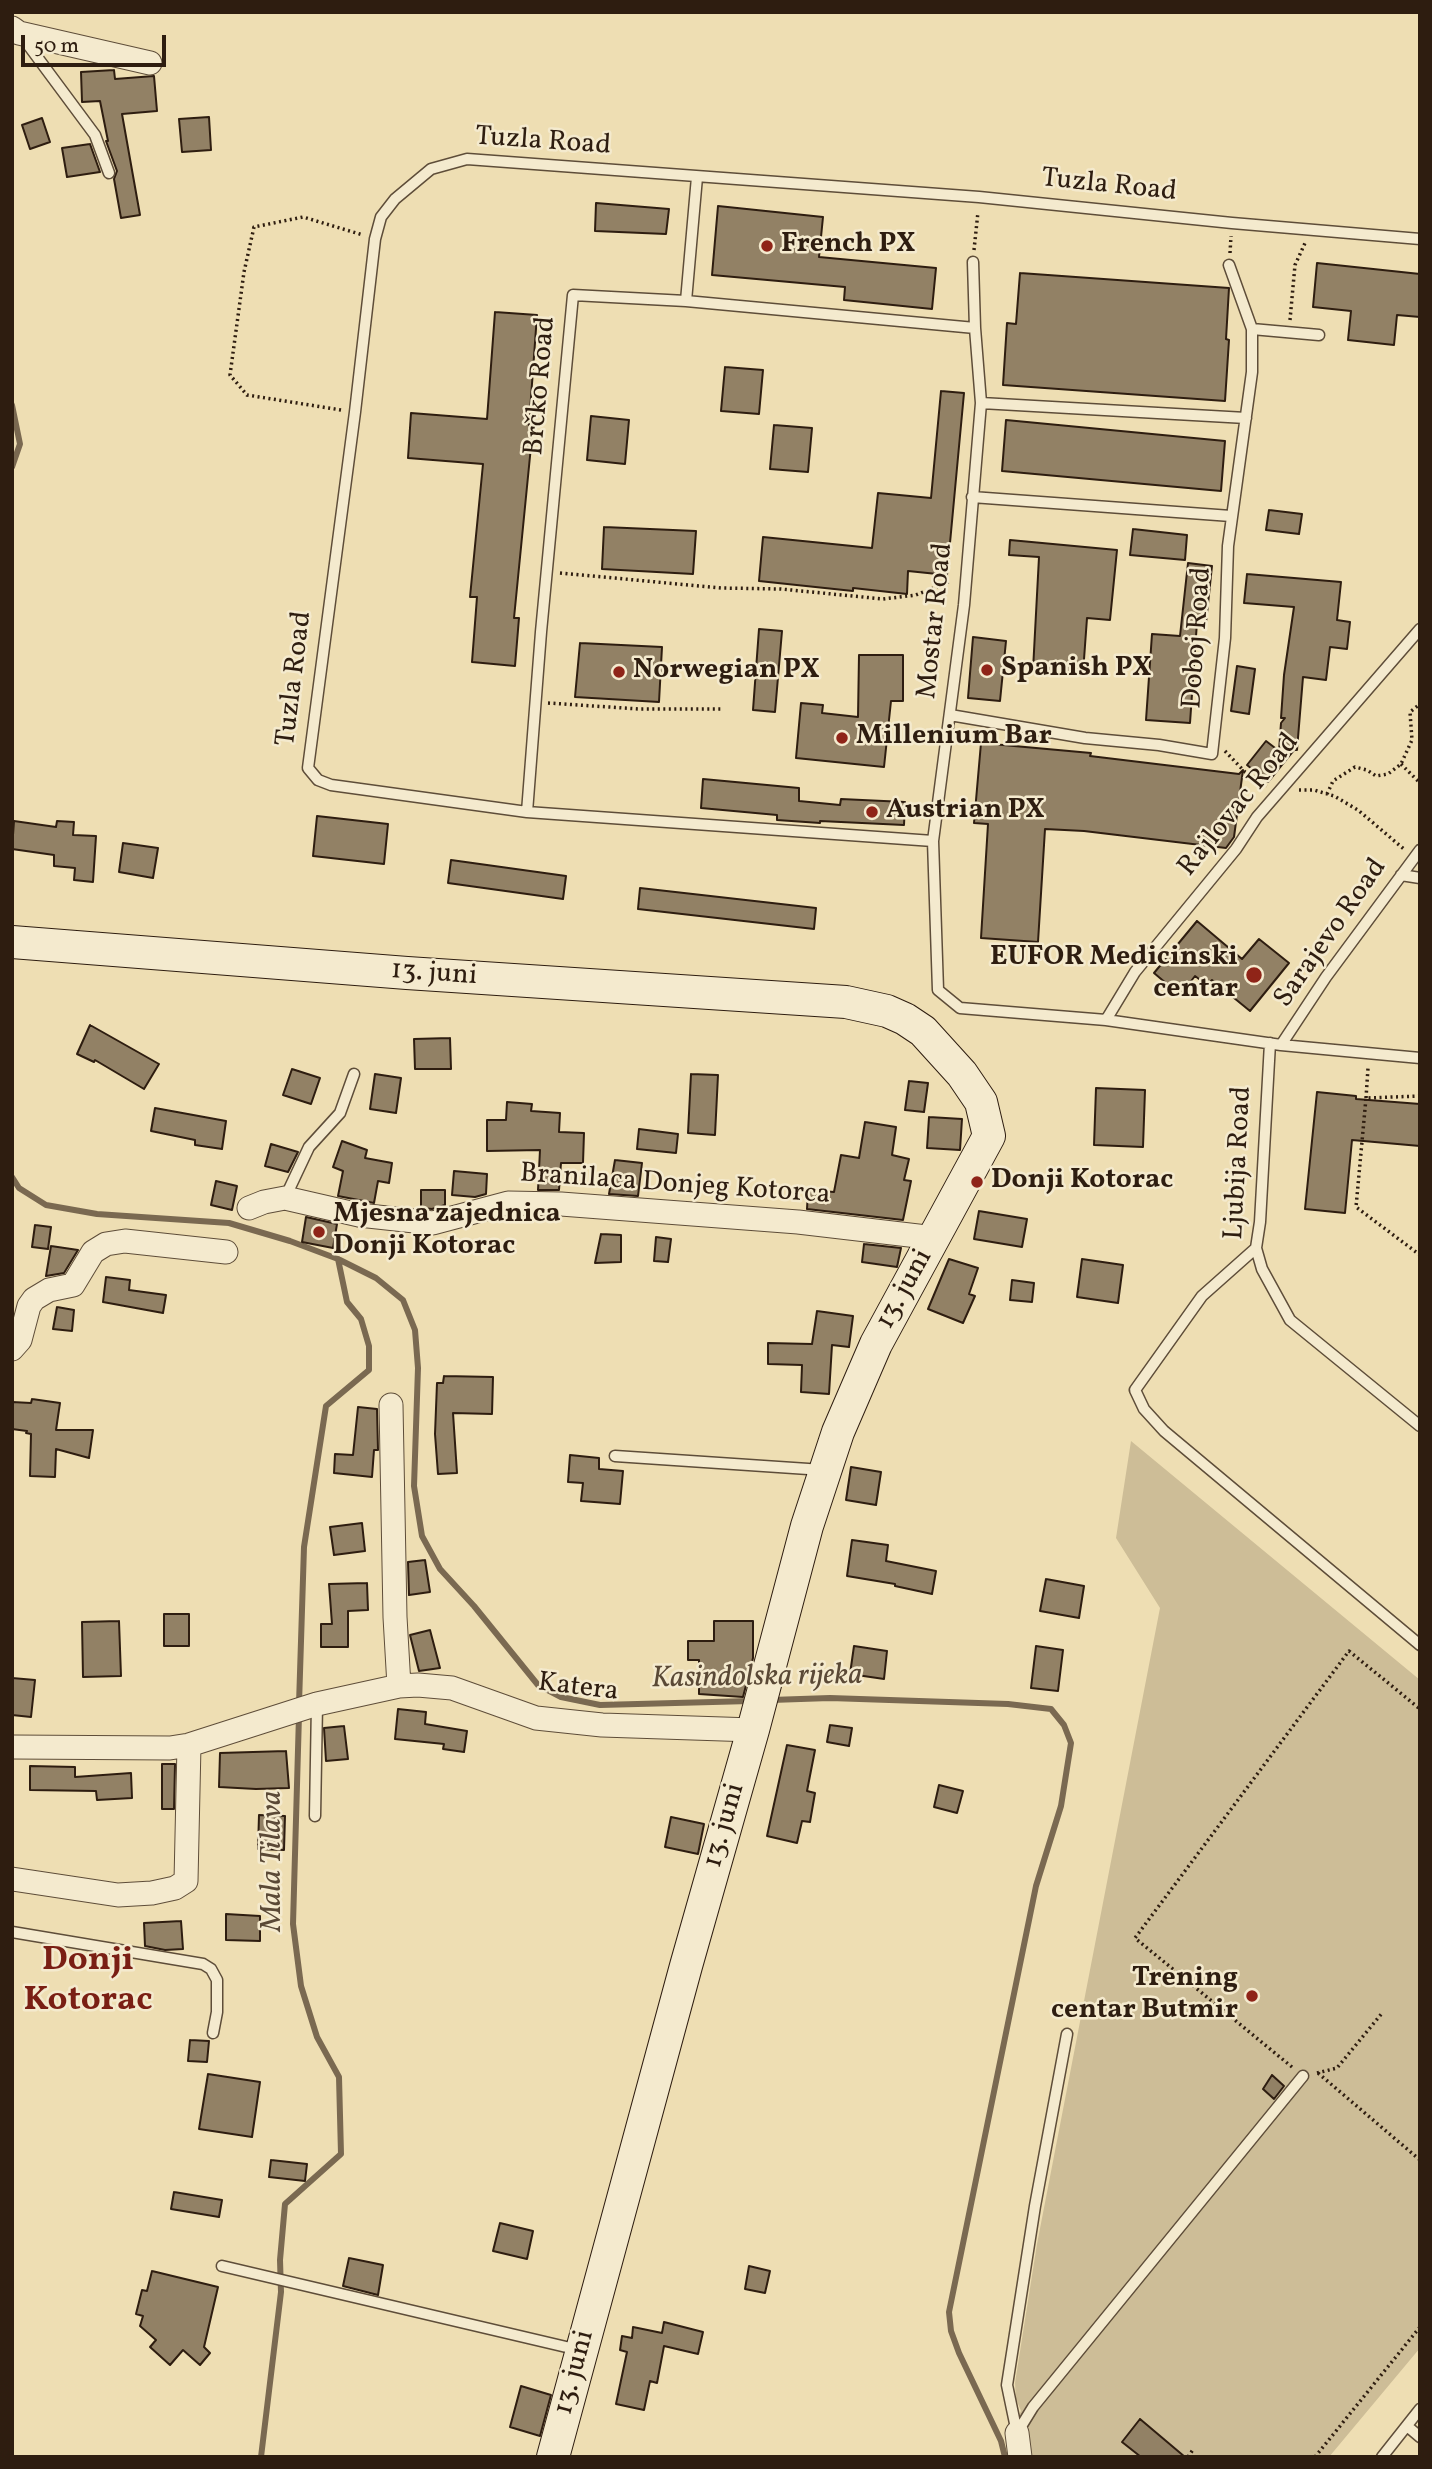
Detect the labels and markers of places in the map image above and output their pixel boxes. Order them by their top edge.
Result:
place label: French PX [781,229,916,263]
marker: French PX [759,238,775,254]
place label: Spanish PX [1001,653,1152,687]
place label: Norwegian PX [633,655,820,689]
marker: Spanish PX [979,662,995,678]
marker: Norwegian PX [611,664,627,680]
place label: Millenium Bar [856,721,1052,755]
marker: Millenium Bar [834,730,850,746]
place label: Austrian PX [886,795,1045,829]
marker: Austrian PX [864,804,880,820]
place label: EUFOR Medicinski centar [990,942,1238,1008]
marker: EUFOR Medicinski centar [1244,965,1264,985]
place label: Donji Kotorac [991,1165,1173,1199]
marker: Donji Kotorac [969,1174,985,1190]
place label: Mjesna zajednica Donji Kotorac [333,1199,561,1265]
marker: Mjesna zajednica Donji Kotorac [311,1224,327,1240]
place label: Trening centar Butmir [1051,1963,1238,2029]
marker: Trening centar Butmir [1244,1988,1260,2004]

